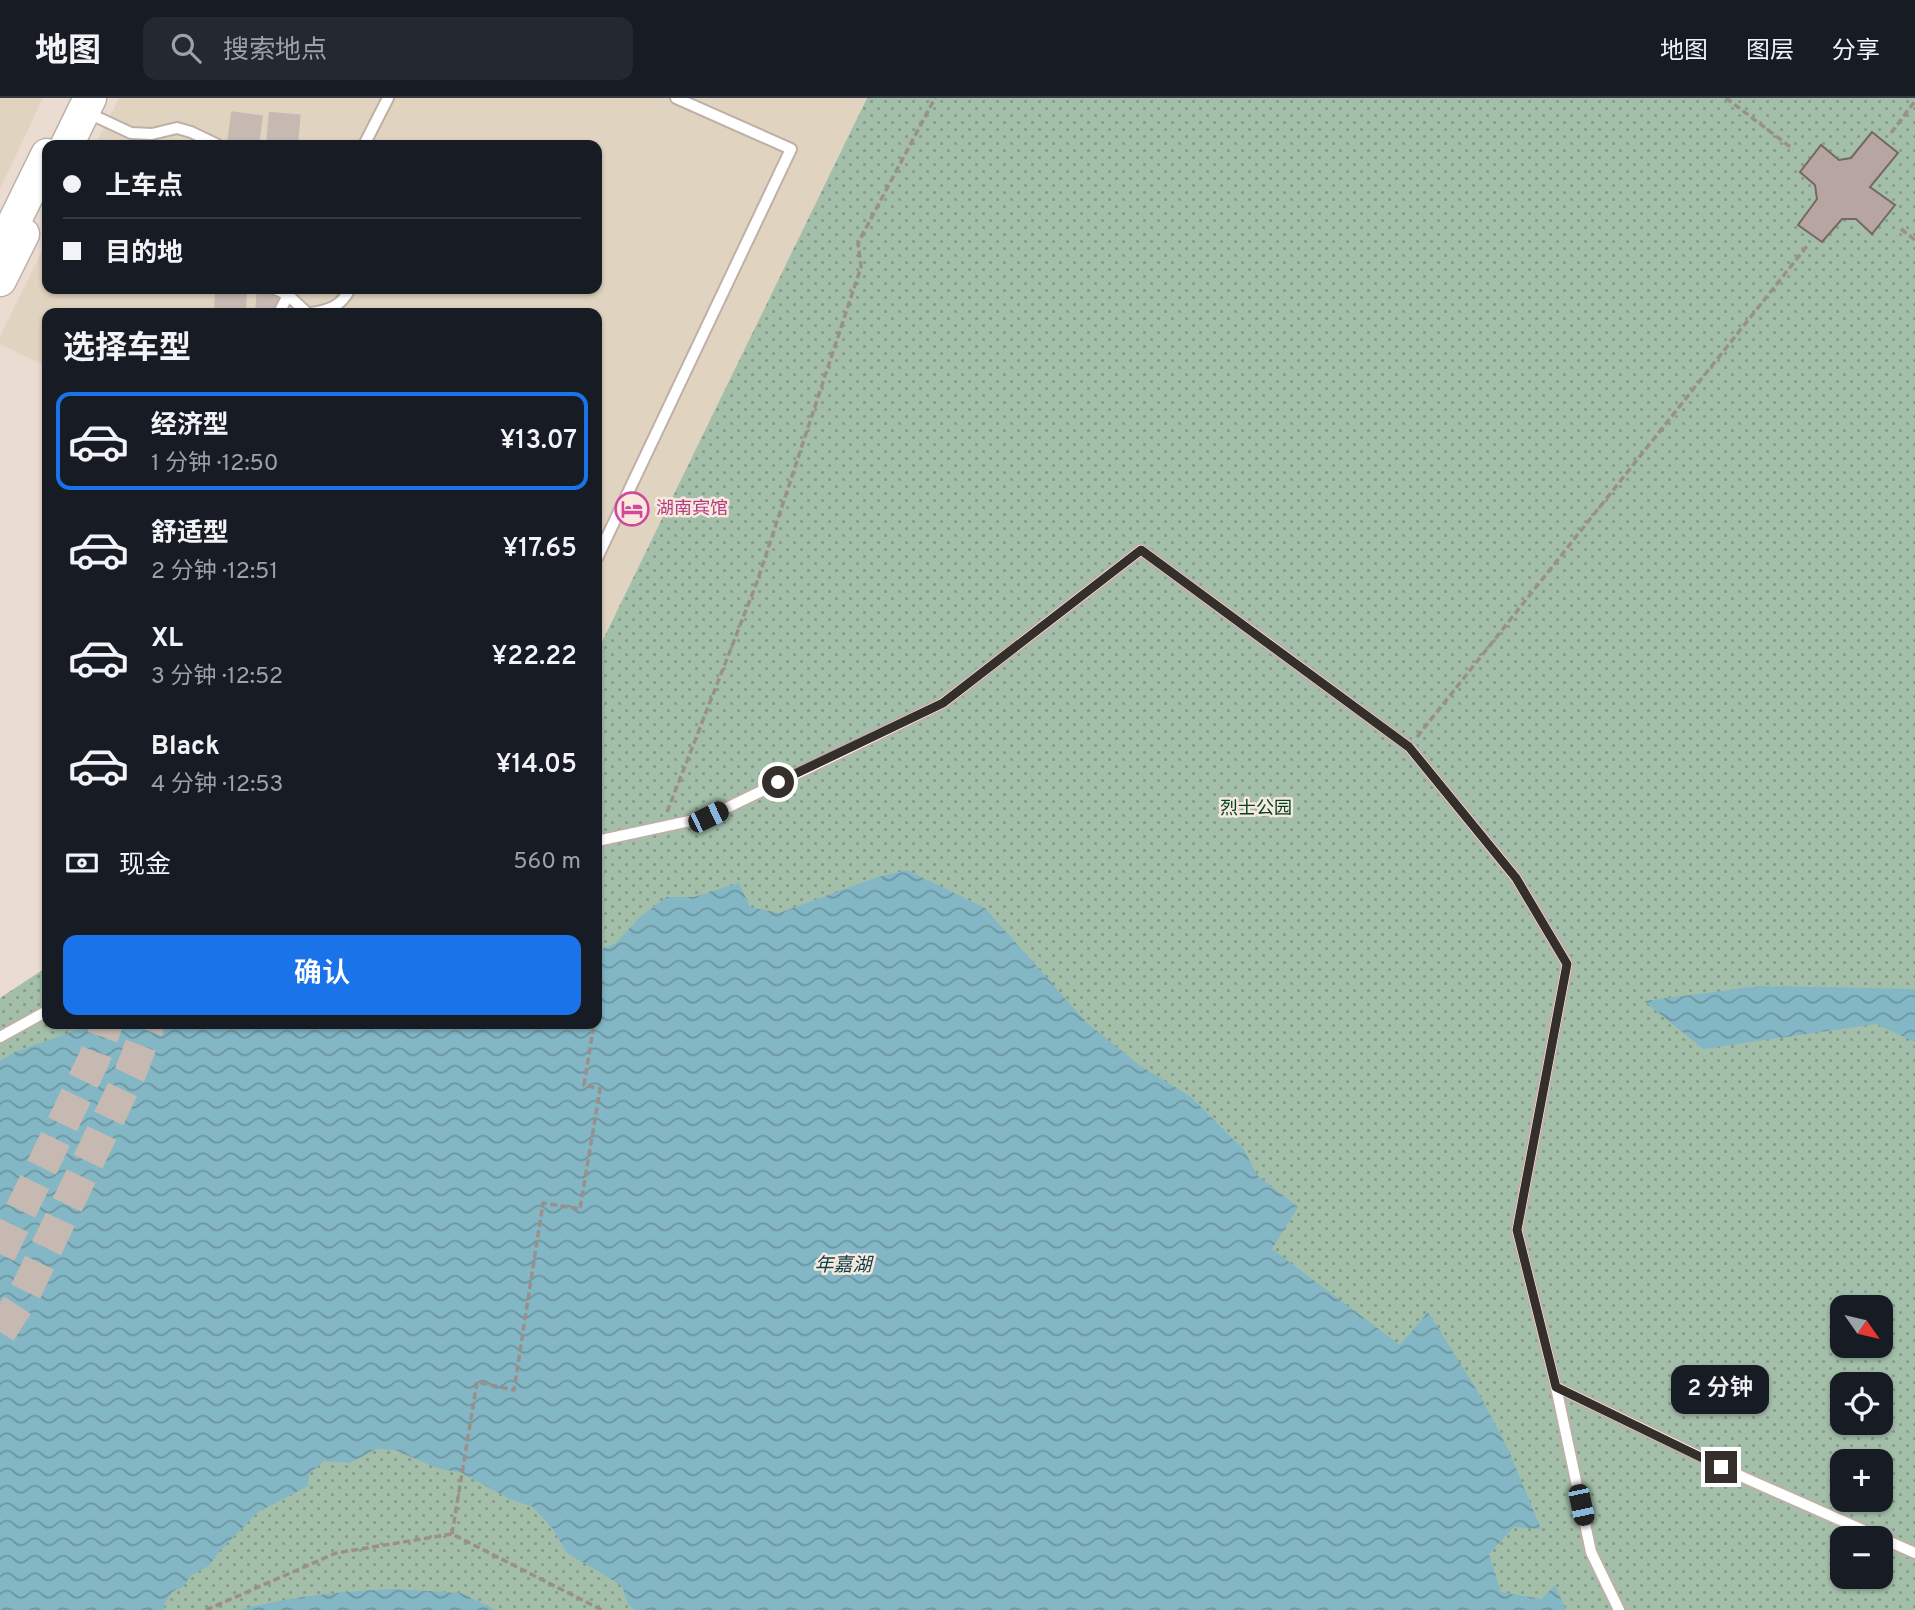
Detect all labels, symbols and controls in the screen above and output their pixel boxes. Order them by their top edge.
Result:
search box [143,17,633,80]
icon: search [167,29,205,67]
text: 地图 [35,32,101,74]
text: 搜索地点 [223,35,327,68]
text: 地图 [1660,37,1708,67]
text: 图层 [1746,37,1794,67]
text: 分享 [1832,37,1880,67]
text: 上车点 [105,171,183,204]
text: 目的地 [105,238,183,271]
text: 选择车型 [63,330,191,370]
icon: car [67,410,130,473]
text: 经济型 [151,410,229,443]
text: ¥13.07 [500,425,577,458]
text: 1 分钟 · 12:50 [151,450,279,479]
hotel icon: 湖南宾馆 [613,490,651,528]
place label: 湖南宾馆 [656,498,728,521]
icon: car [67,518,130,581]
text: 舒适型 [151,518,229,551]
text: ¥17.65 [503,533,577,566]
text: 2 分钟 · 12:51 [151,558,278,587]
text: XL [151,623,183,656]
icon: car [67,626,130,689]
text: ¥22.22 [492,641,577,674]
text: 3 分钟 · 12:52 [151,663,283,692]
text: Black [151,731,220,764]
icon: car [67,734,130,797]
text: ¥14.05 [496,749,577,782]
route start [762,766,794,798]
text: 4 分钟 · 12:53 [151,771,283,800]
car [685,798,732,836]
park label: 烈士公园 [1220,798,1292,821]
icon: cash [63,844,101,882]
text: 560 m [513,848,581,877]
text: 现金 [119,850,171,883]
button: 确认 [63,935,581,1015]
water label: 年嘉湖 [814,1254,874,1278]
north arrow [1830,1295,1894,1358]
map controls [1830,1295,1893,1589]
callout: 2 分钟 [1672,1366,1770,1414]
button: locate [1830,1372,1893,1435]
text: 2 分钟 [1687,1375,1753,1404]
button: + [1830,1449,1893,1512]
route end [1705,1451,1737,1483]
car [1567,1482,1596,1528]
button: − [1830,1526,1893,1589]

